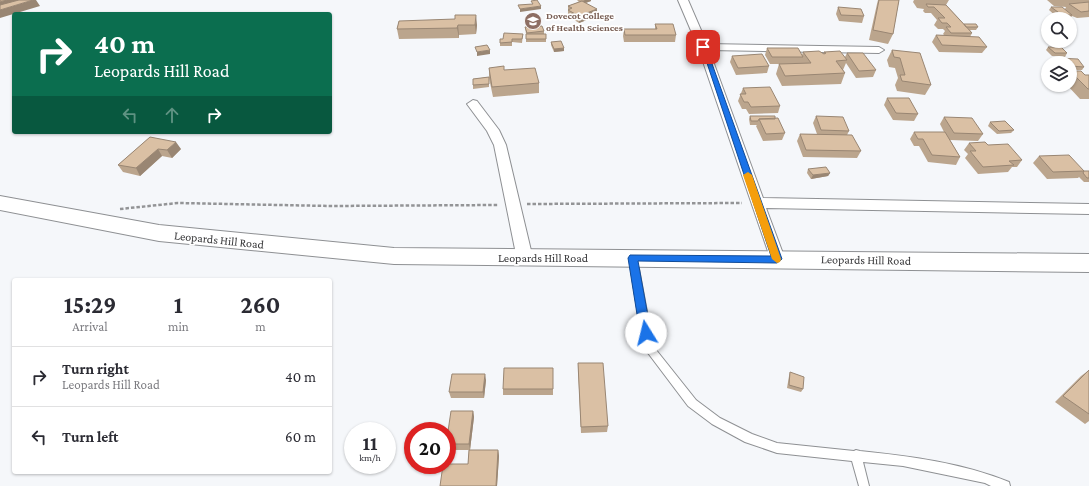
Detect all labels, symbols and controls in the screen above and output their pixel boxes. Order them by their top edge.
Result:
place label: Dovecot College of Health Sciences [546,10,623,33]
school or university icon: Dovecot College of Health Sciences [523,11,543,31]
map controls [1041,12,1077,92]
button: search [1041,12,1077,48]
icon: right [28,28,80,80]
text: 40 m [94,28,155,59]
pin [686,30,720,64]
icon: arrive [692,36,714,58]
button: layers [1041,56,1077,92]
text: Leopards Hill Road [94,61,229,81]
icon: left [119,104,141,126]
icon: ahead [161,104,183,126]
icon: right [203,104,225,126]
street label: Leopards Hill Road [173,228,265,252]
street label: Leopards Hill Road [498,251,589,265]
street label: Leopards Hill Road [821,252,912,268]
text: 15:29 [64,291,116,318]
text: 1 [174,291,183,318]
text: 260 [240,291,280,318]
position arrow [625,312,667,354]
text: Arrival [72,319,108,334]
text: min [168,319,189,334]
text: m [255,319,266,334]
text: Turn right [62,361,129,377]
icon: right [28,366,50,388]
text: 40 m [285,369,316,385]
text: Leopards Hill Road [62,377,160,392]
speed limit sign: 20 [404,422,456,474]
icon: left [28,426,50,448]
text: Turn left [62,429,118,445]
text: 60 m [285,429,316,445]
text: 11 [363,432,377,454]
text: km/h [359,452,381,463]

